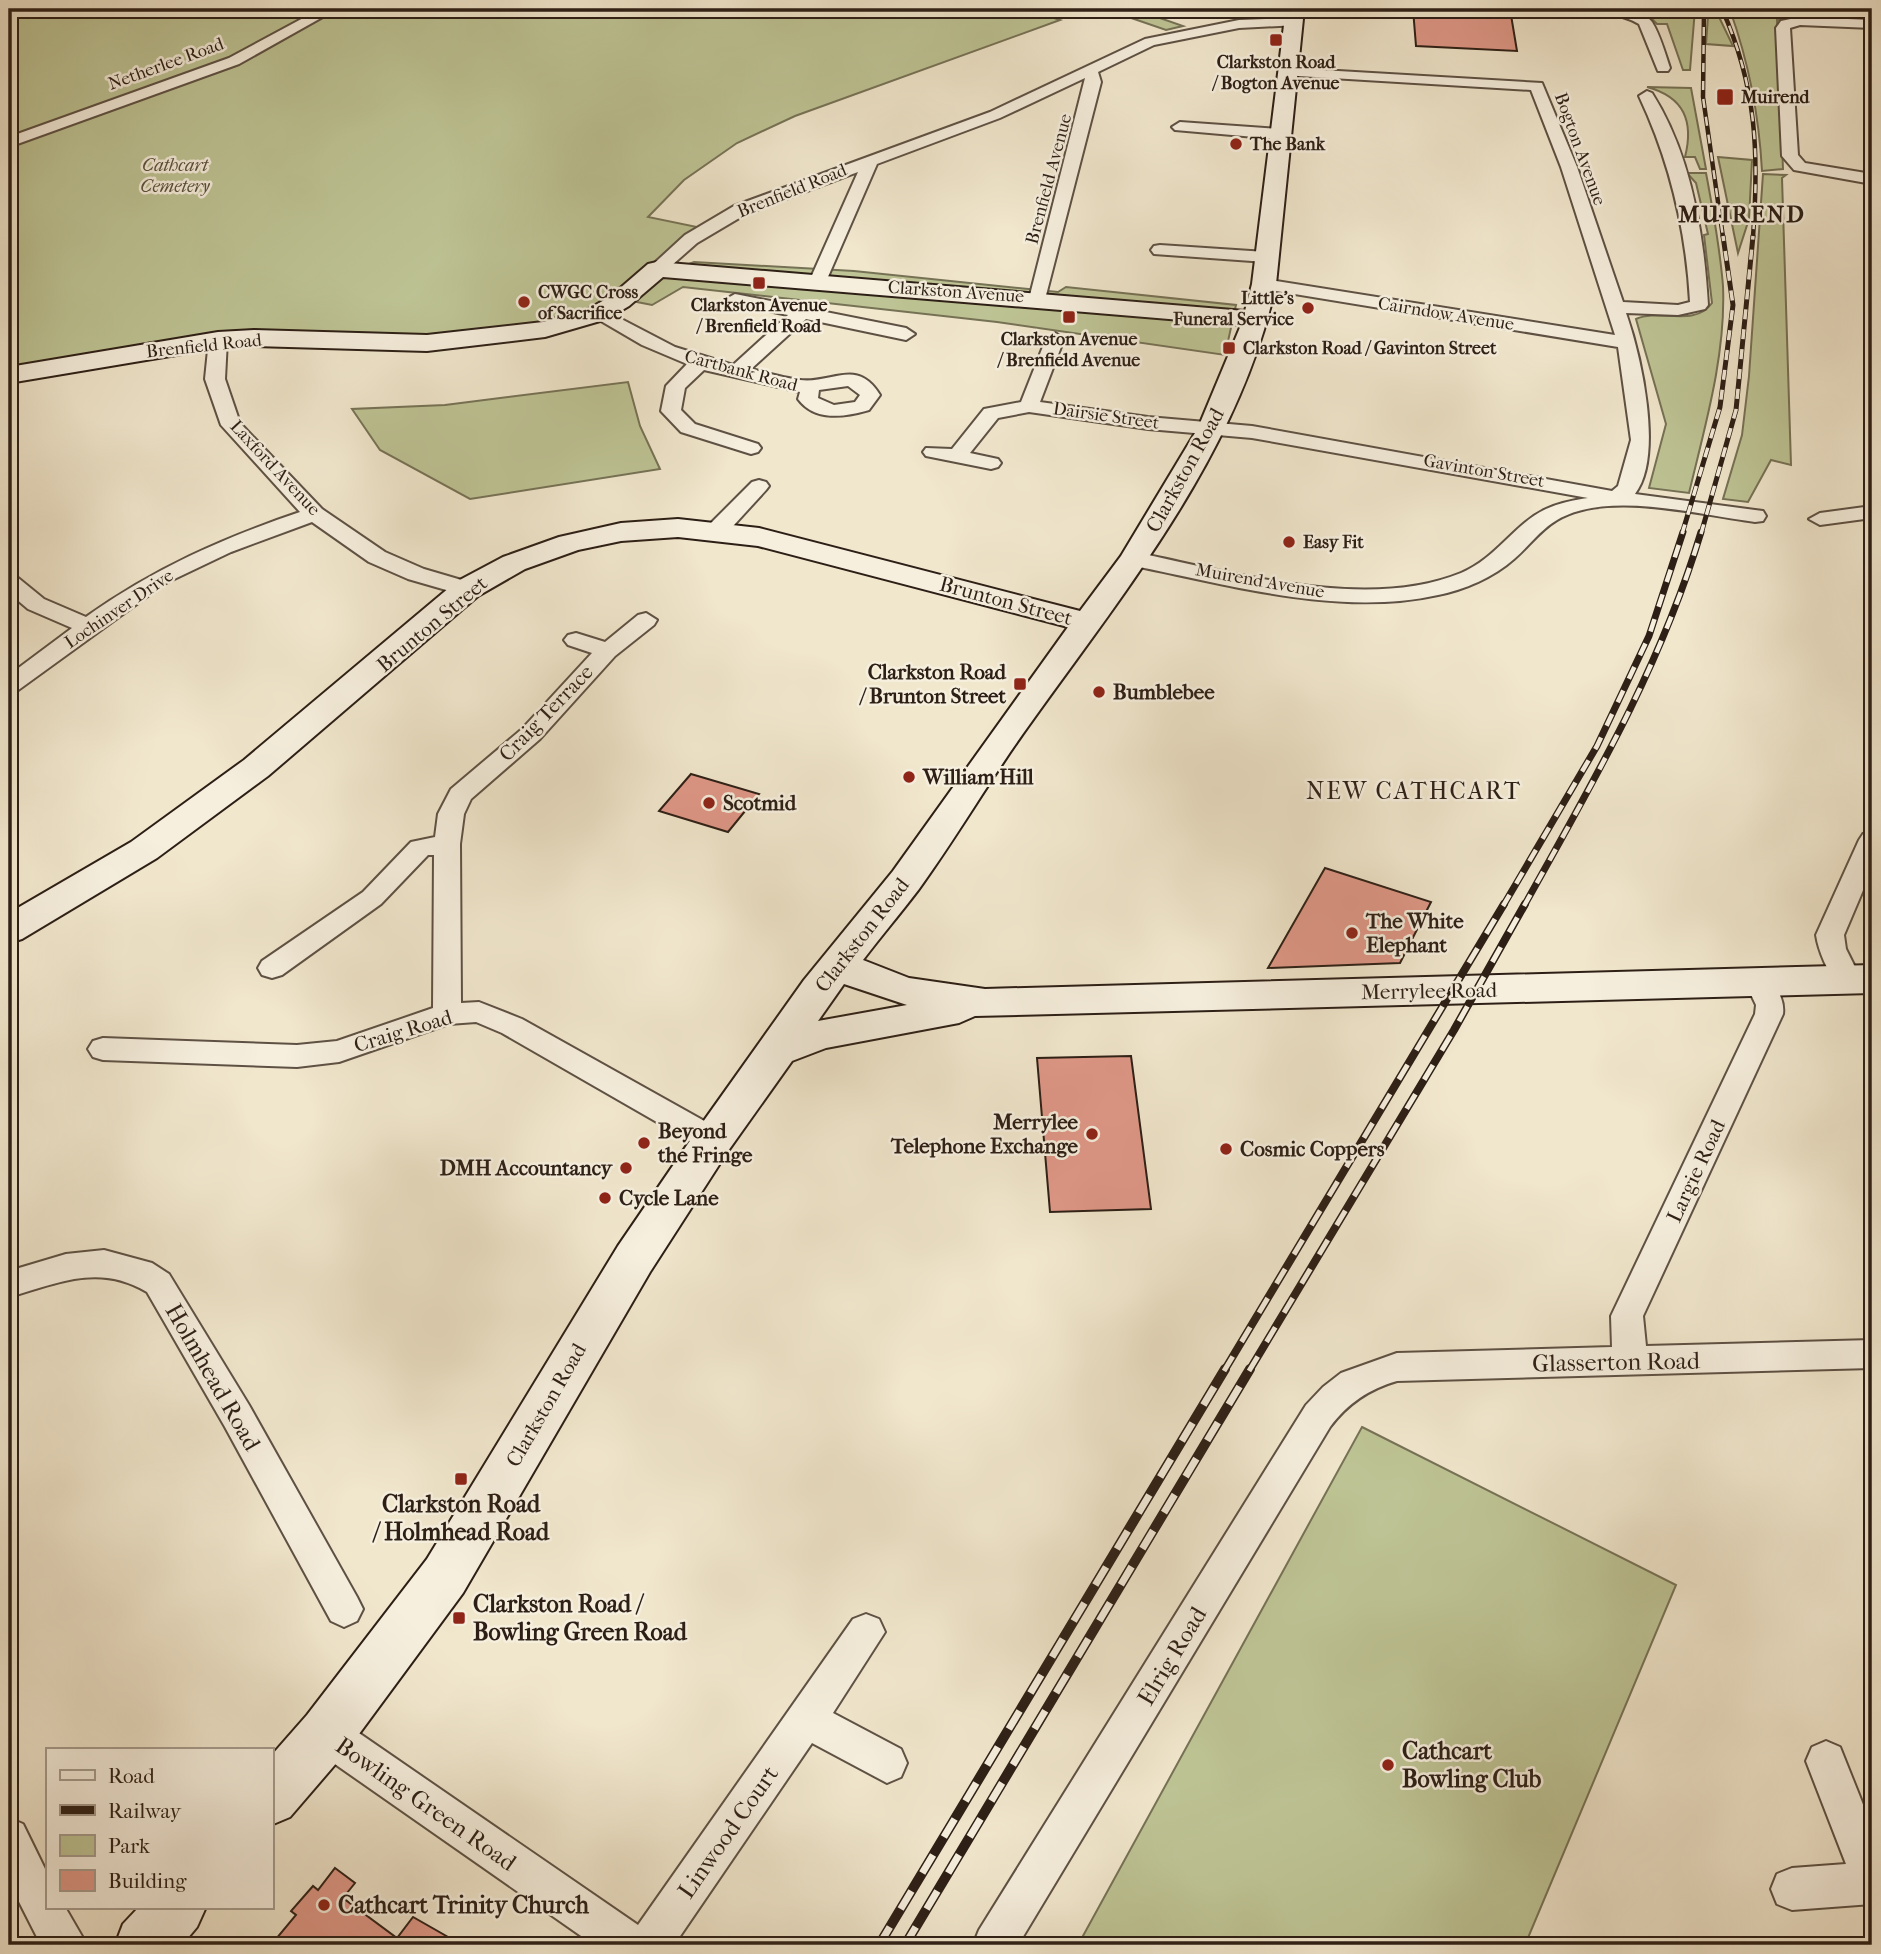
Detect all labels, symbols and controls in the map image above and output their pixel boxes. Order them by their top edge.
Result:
marker: Clarkston Road / Bogton Avenue [1268,32,1284,48]
street label: Netherlee Road [105,33,227,95]
place label: Clarkston Road / Bogton Avenue [1212,52,1339,94]
marker: Muirend [1715,87,1735,107]
place label: Muirend [1740,87,1811,108]
street label: Bogton Avenue [1550,90,1610,208]
street label: Brenfield Avenue [1022,111,1077,246]
place label: The Bank [1249,134,1326,155]
marker: The Bank [1228,136,1244,152]
park label: Cathcart Cemetery [140,155,210,197]
street label: Brenfield Road [734,159,850,222]
district label: MUIREND [1678,201,1806,228]
marker: Clarkston Avenue / Brenfield Road [751,275,767,291]
street label: Clarkston Avenue [887,277,1025,307]
place label: CWGC Cross of Sacrifice [538,282,638,324]
place label: Little's Funeral Service [1172,288,1294,330]
street label: Cairndow Avenue [1376,293,1516,335]
marker: CWGC Cross of Sacrifice [516,294,532,310]
place label: Clarkston Avenue / Brenfield Road [691,295,827,337]
marker: Little's Funeral Service [1300,300,1316,316]
marker: Clarkston Avenue / Brenfield Avenue [1061,309,1077,325]
street label: Brenfield Road [145,329,263,363]
place label: Clarkston Avenue / Brenfield Avenue [997,329,1140,371]
place label: Clarkston Road / Gavinton Street [1243,338,1497,359]
marker: Clarkston Road / Gavinton Street [1221,340,1237,356]
street label: Cartbank Road [682,346,800,396]
street label: Dairsie Street [1051,398,1161,434]
street label: Clarkston Road [1141,403,1229,536]
street label: Laxford Avenue [226,416,324,520]
street label: Gavinton Street [1422,450,1547,492]
place label: Easy Fit [1303,532,1364,553]
marker: Easy Fit [1281,534,1297,550]
street label: Muirend Avenue [1194,559,1326,603]
street label: Lochinver Drive [61,565,177,653]
street label: Brunton Street [372,571,492,677]
street label: Brunton Street [937,572,1076,630]
street label: Craig Terrace [494,660,598,766]
place label: Clarkston Road / Brunton Street [859,660,1007,708]
marker: Clarkston Road / Brunton Street [1012,676,1028,692]
place label: Bumblebee [1113,680,1215,704]
marker: Bumblebee [1091,684,1107,700]
place label: William Hill [922,765,1034,789]
marker: William Hill [901,769,917,785]
district label: NEW CATHCART [1306,777,1522,805]
place label: Scotmid [723,791,797,815]
marker: Scotmid [701,795,717,811]
street label: Clarkston Road [810,873,914,997]
place label: The White Elephant [1365,909,1464,957]
marker: The White Elephant [1344,925,1360,941]
street label: Merrylee Road [1361,978,1498,1004]
street label: Craig Road [351,1005,455,1057]
place label: Merrylee Telephone Exchange [890,1110,1079,1158]
street label: Largie Road [1662,1115,1730,1226]
place label: Beyond the Fringe [657,1119,753,1167]
marker: Merrylee Telephone Exchange [1084,1126,1100,1142]
marker: Beyond the Fringe [636,1135,652,1151]
place label: Cosmic Coppers [1240,1137,1385,1161]
marker: Cosmic Coppers [1218,1141,1234,1157]
place label: DMH Accountancy [440,1156,614,1180]
marker: DMH Accountancy [618,1160,634,1176]
place label: Cycle Lane [619,1186,719,1210]
marker: Cycle Lane [597,1190,613,1206]
street label: Holmhead Road [160,1298,267,1456]
street label: Clarkston Road [501,1339,591,1471]
street label: Glasserton Road [1532,1347,1701,1377]
marker: Clarkston Road / Holmhead Road [453,1471,469,1487]
place label: Clarkston Road / Holmhead Road [372,1490,550,1546]
place label: Clarkston Road / Bowling Green Road [473,1590,688,1646]
street label: Elrig Road [1132,1601,1213,1710]
marker: Clarkston Road / Bowling Green Road [451,1610,467,1626]
street label: Bowling Green Road [330,1731,522,1877]
place label: Cathcart Bowling Club [1402,1737,1542,1793]
legend [46,1748,273,1909]
marker: Cathcart Bowling Club [1380,1757,1396,1773]
street label: Linwood Court [672,1760,784,1904]
text: Road [108,1764,155,1788]
text: Railway [108,1799,182,1823]
text: Park [108,1834,150,1858]
text: Building [108,1869,187,1893]
place label: Cathcart Trinity Church [338,1891,590,1919]
marker: Cathcart Trinity Church [316,1897,332,1913]

